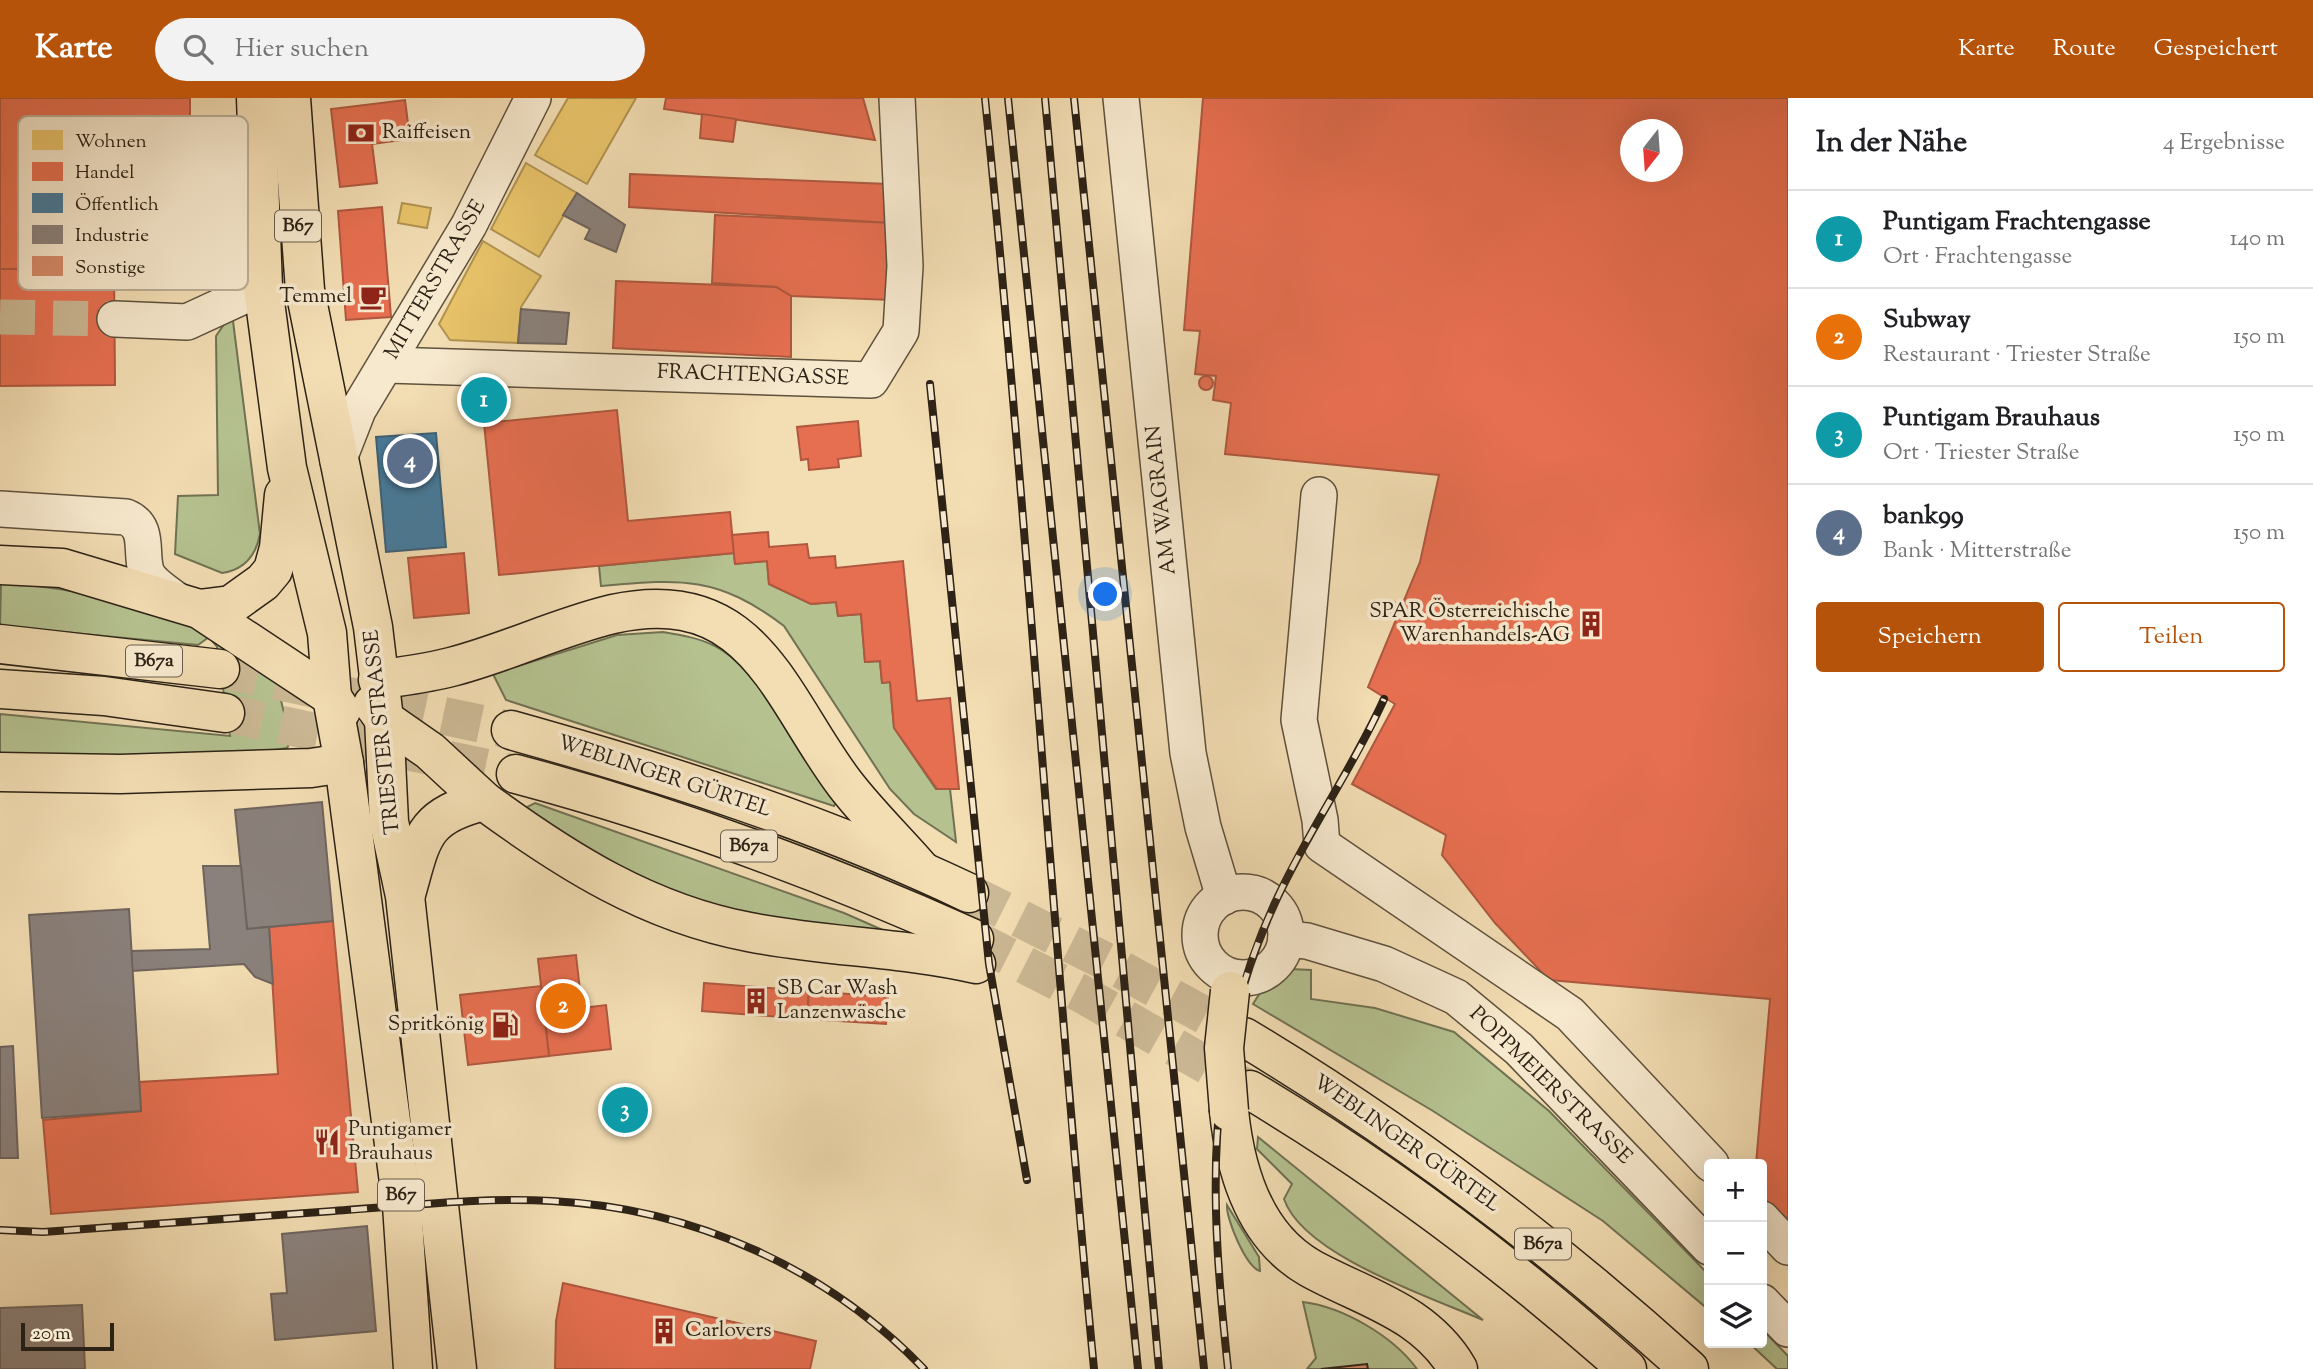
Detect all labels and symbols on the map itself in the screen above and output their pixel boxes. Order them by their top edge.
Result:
legend [18,116,248,290]
bank icon: Raiffeisen [346,118,376,148]
place label: Raiffeisen [382,118,471,148]
north arrow [1620,119,1683,182]
text: Wohnen [75,129,147,156]
text: Handel [75,160,134,187]
text: Öffentlich [75,192,159,219]
street label: MITTERSTRASSE [378,194,494,365]
road number: B67 [275,210,321,242]
text: Industrie [75,223,149,250]
text: Sonstige [75,255,145,282]
place label: Temmel [279,282,352,312]
cafe icon: Temmel [358,282,388,312]
street label: FRACHTENGASSE [656,358,850,394]
pin: 1 [461,374,507,426]
street label: AM WAGRAIN [1139,424,1185,576]
pin: 4 [387,435,433,487]
your location [1088,577,1122,611]
place label: SPAR Österreichische Warenhandels-AG [1369,597,1570,651]
building icon: SPAR Österreichische Warenhandels-AG [1576,609,1606,639]
street label: TRIESTER STRASSE [357,628,409,836]
road number: B67a [126,646,182,676]
street label: WEBLINGER GÜRTEL [554,728,775,826]
road number: B67a [721,831,777,862]
place label: SB Car Wash Lanzenwäsche [777,974,906,1028]
pin: 2 [540,980,586,1032]
building icon: SB Car Wash Lanzenwäsche [741,986,771,1016]
street label: POPPMEIERSTRASSE [1462,1000,1638,1172]
place label: Spritkönig [388,1010,484,1040]
fuel station icon: Spritkönig [490,1010,520,1040]
street label: WEBLINGER GÜRTEL [1306,1068,1506,1220]
pin: 3 [602,1084,648,1136]
place label: Puntigamer Brauhaus [348,1115,452,1169]
restaurant icon: Puntigamer Brauhaus [312,1127,342,1157]
road number: B67 [378,1180,424,1210]
road number: B67a [1515,1228,1571,1260]
building icon: Carlovers [649,1316,679,1346]
place label: Carlovers [685,1316,772,1346]
scale bar [21,1320,114,1352]

